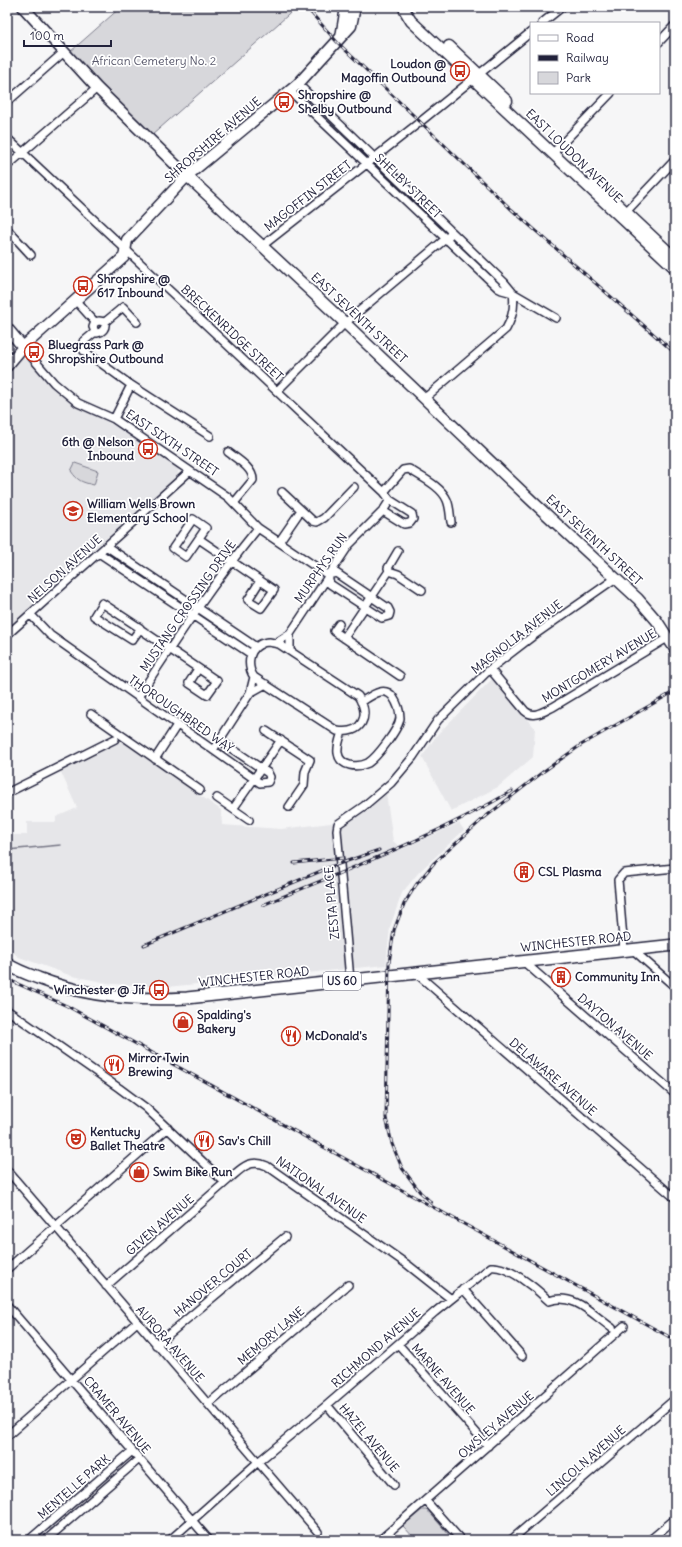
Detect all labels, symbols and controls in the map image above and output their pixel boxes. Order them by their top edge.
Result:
scale bar [24,22,111,48]
legend [530,22,660,94]
text: 100 m [30,28,64,43]
text: Road [566,30,594,45]
text: Railway [566,50,609,65]
park label: African Cemetery No. 2 [92,53,217,68]
place label: Loudon @ Magoffin Outbound [341,56,446,86]
bus stop icon: Loudon @ Magoffin Outbound [449,60,471,82]
text: Park [566,70,591,85]
place label: Shropshire @ Shelby Outbound [298,87,392,117]
bus stop icon: Shropshire @ Shelby Outbound [273,91,295,113]
street label: SHROPSHIRE AVENUE [161,94,264,186]
street label: EAST LOUDON AVENUE [523,106,626,206]
street label: SHELBY STREET [372,150,445,221]
street label: MAGOFFIN STREET [261,157,354,234]
street label: EAST SEVENTH STREET [308,269,410,366]
place label: Shropshire @ 617 Inbound [97,271,170,300]
bus stop icon: Shropshire @ 617 Inbound [72,275,94,297]
street label: BRECKENRIDGE STREET [178,282,286,384]
place label: Bluegrass Park @ Shropshire Outbound [48,337,164,367]
bus stop icon: Bluegrass Park @ Shropshire Outbound [23,341,45,363]
street label: EAST SIXTH STREET [123,406,222,479]
place label: 6th @ Nelson Inbound [62,434,134,463]
bus stop icon: 6th @ Nelson Inbound [137,438,159,460]
street label: EAST SEVENTH STREET [543,491,645,588]
place label: William Wells Brown Elementary School [87,496,195,526]
school or university icon: William Wells Brown Elementary School [62,500,84,522]
street label: MURPHYS RUN [291,530,350,605]
street label: NELSON AVENUE [25,531,105,606]
street label: MUSTANG CROSSING DRIVE [136,537,239,674]
street label: MAGNOLIA AVENUE [468,596,565,677]
street label: MONTGOMERY AVENUE [539,626,659,706]
street label: THOROUGHBRED WAY [126,672,237,756]
building icon: CSL Plasma [513,861,535,883]
place label: CSL Plasma [538,864,602,879]
street label: ZESTA PLACE [321,866,342,940]
street label: WINCHESTER ROAD [520,928,632,955]
street label: WINCHESTER ROAD [198,963,310,990]
building icon: Community Inn [550,966,572,988]
place label: Community Inn [575,969,660,985]
road number: US 60 [323,972,361,990]
bus stop icon: Winchester @ Jif [148,979,170,1001]
place label: Winchester @ Jif [54,982,146,998]
street label: DAYTON AVENUE [575,990,656,1063]
place label: Spalding's Bakery [197,1007,252,1037]
shop icon: Spalding's Bakery [172,1011,194,1033]
restaurant icon: McDonald's [280,1025,302,1047]
place label: McDonald's [305,1028,368,1043]
street label: DELAWARE AVENUE [507,1035,600,1119]
place label: Mirror Twin Brewing [128,1050,189,1080]
restaurant icon: Mirror Twin Brewing [103,1054,125,1076]
place label: Kentucky Ballet Theatre [90,1124,166,1153]
theatre icon: Kentucky Ballet Theatre [65,1128,87,1150]
restaurant icon: Sav's Chill [193,1130,215,1152]
place label: Sav's Chill [218,1133,271,1148]
street label: NATIONAL AVENUE [273,1153,369,1226]
shop icon: Swim Bike Run [128,1161,150,1183]
place label: Swim Bike Run [153,1164,233,1179]
street label: GIVEN AVENUE [123,1191,197,1258]
street label: HANOVER COURT [170,1245,255,1320]
street label: AURORA AVENUE [133,1302,208,1385]
street label: MEMORY LANE [234,1303,307,1368]
street label: RICHMOND AVENUE [328,1305,423,1390]
street label: MARNE AVENUE [409,1340,478,1417]
street label: CRAMER AVENUE [81,1373,154,1456]
street label: OWSLEY AVENUE [455,1388,537,1462]
street label: HAZEL AVENUE [336,1400,402,1475]
street label: LINCOLN AVENUE [543,1422,628,1499]
street label: MENTELLE PARK [34,1451,113,1522]

